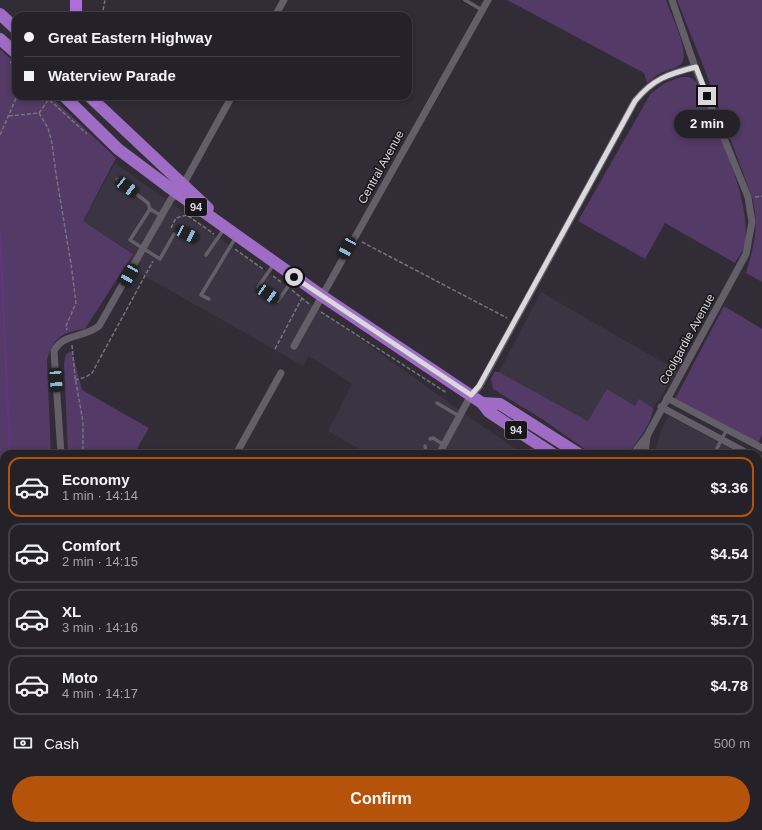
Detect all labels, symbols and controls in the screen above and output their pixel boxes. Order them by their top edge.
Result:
text: Great Eastern Highway [48,29,212,46]
text: Waterview Parade [48,67,176,84]
route end [698,87,716,105]
callout: 2 min [674,110,740,138]
text: 2 min [690,116,724,131]
street label: Central Avenue [355,128,407,206]
car [114,175,140,199]
road number: 94 [185,198,207,216]
car [174,223,200,245]
car [336,235,358,261]
car [118,262,140,288]
route start [285,268,303,286]
car [255,282,281,306]
street label: Coolgardie Avenue [656,291,718,387]
car [49,368,63,392]
road number: 94 [505,421,527,439]
icon: car [14,469,50,505]
text: Economy [62,471,130,488]
text: $3.36 [710,479,748,496]
text: 1 min · 14:14 [62,488,138,503]
icon: car [14,535,50,571]
text: Comfort [62,537,120,554]
text: $4.54 [710,545,748,562]
text: 2 min · 14:15 [62,554,138,569]
icon: car [14,601,50,637]
text: XL [62,603,81,620]
text: $5.71 [710,611,748,628]
text: 3 min · 14:16 [62,620,138,635]
icon: car [14,667,50,703]
text: Moto [62,669,98,686]
text: $4.78 [710,677,748,694]
text: 4 min · 14:17 [62,686,138,701]
icon: cash [12,732,34,754]
text: Cash [44,735,79,752]
text: 500 m [714,736,750,751]
button: Confirm [12,776,750,822]

